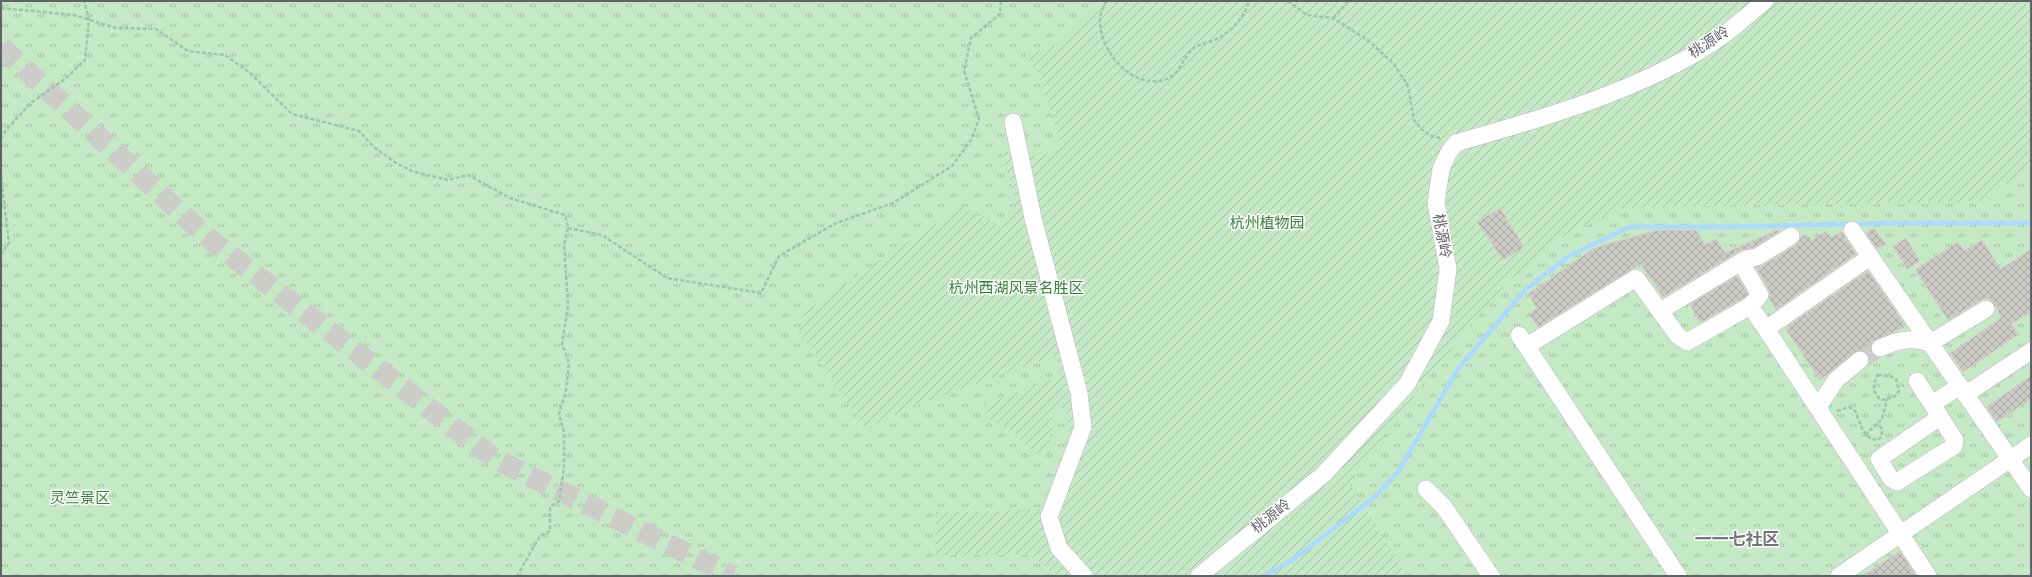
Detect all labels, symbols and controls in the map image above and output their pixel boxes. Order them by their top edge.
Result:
street label: 桃源岭 [1684,20,1734,63]
park label: 杭州植物园 [1229,211,1305,234]
street label: 桃源岭 [1427,212,1458,260]
park label: 杭州西湖风景名胜区 [948,276,1084,299]
park label: 灵竺景区 [50,486,110,509]
street label: 桃源岭 [1246,493,1296,539]
district label: 一一七社区 [1695,526,1780,552]

